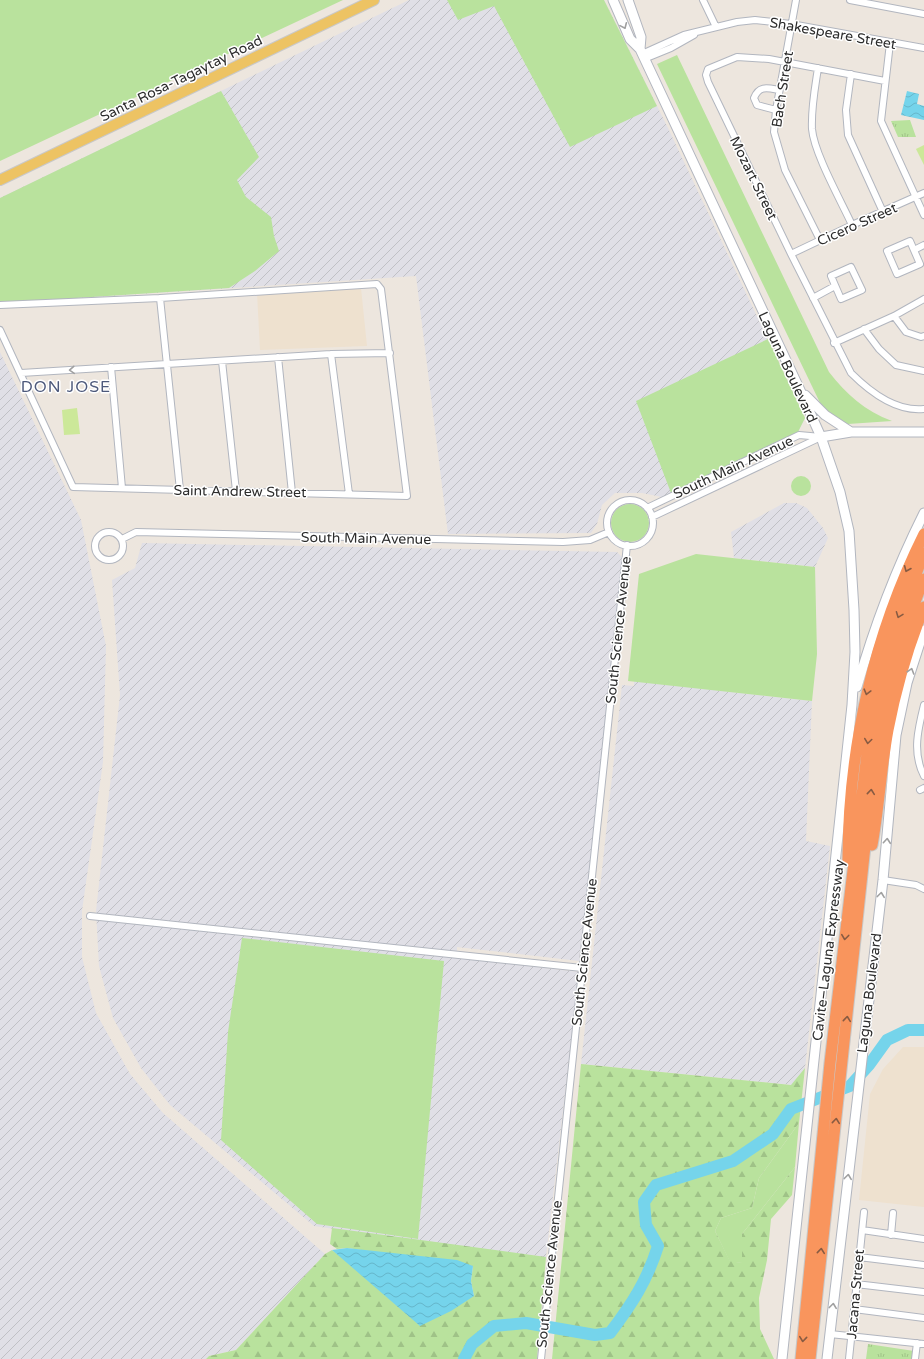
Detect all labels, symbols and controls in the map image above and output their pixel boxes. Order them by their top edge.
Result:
street label: Shakespeare Street [768,14,898,53]
one-way arrow [619,22,627,29]
street label: Santa Rosa-Tagaytay Road [97,32,265,125]
street label: Bach Street [768,49,797,129]
street label: Mozart Street [726,134,781,223]
street label: Cicero Street [815,199,900,250]
street label: Laguna Boulevard [754,309,821,425]
one-way arrow [69,365,75,374]
district label: DON JOSE [21,377,111,397]
street label: South Main Avenue [671,432,796,503]
street label: Saint Andrew Street [173,482,307,501]
street label: South Main Avenue [301,529,431,548]
street label: South Science Avenue [602,555,635,705]
one-way arrow [904,564,912,572]
one-way arrow [895,612,903,619]
one-way arrow [906,668,915,675]
one-way arrow [863,689,872,696]
one-way arrow [864,738,873,744]
one-way arrow [867,789,876,795]
one-way arrow [882,838,891,844]
street label: Cavite–Laguna Expressway [809,858,848,1042]
street label: South Science Avenue [568,877,601,1027]
one-way arrow [876,892,885,899]
street label: Laguna Boulevard [854,932,885,1054]
one-way arrow [841,934,850,940]
one-way arrow [842,1016,851,1022]
one-way arrow [831,1118,840,1124]
one-way arrow [843,1174,852,1180]
street label: South Science Avenue [533,1199,566,1349]
one-way arrow [817,1248,826,1254]
street label: Jacana Street [843,1248,868,1340]
one-way arrow [828,1303,837,1309]
one-way arrow [798,1336,807,1342]

